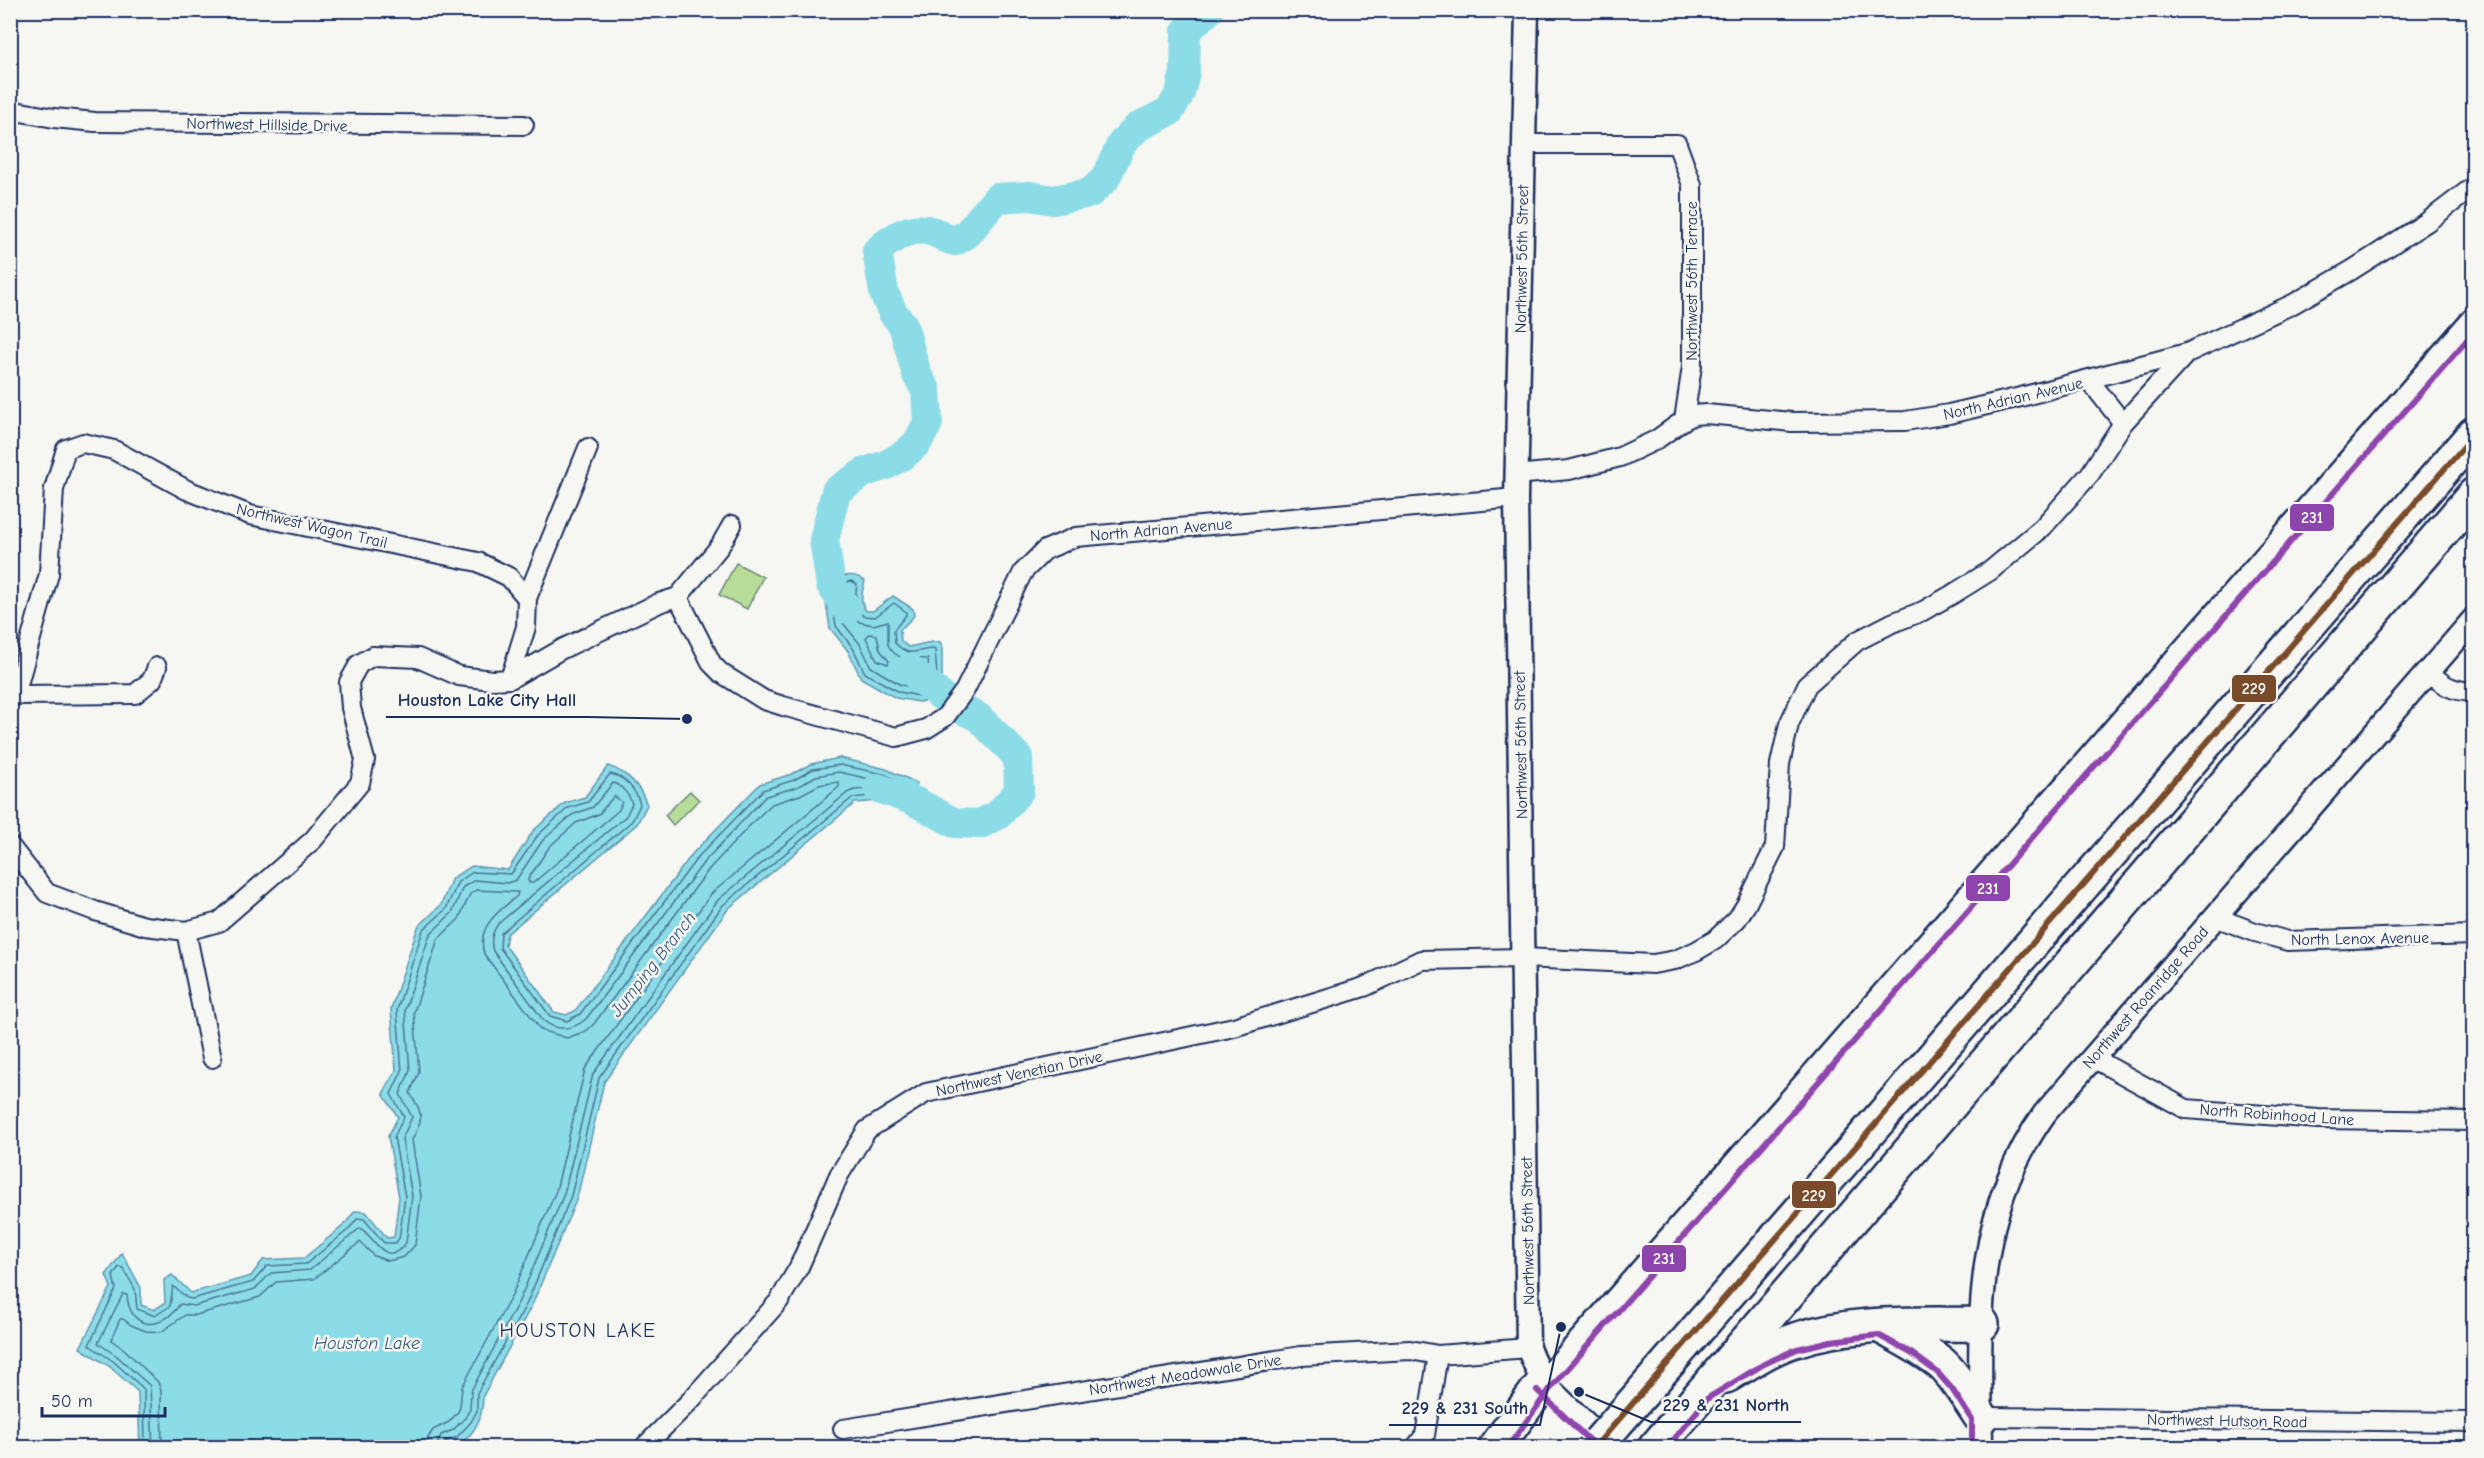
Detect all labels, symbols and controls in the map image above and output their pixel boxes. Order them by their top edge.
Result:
street label: Northwest Hillside Drive [186,115,348,135]
street label: Northwest 56th Street [1512,184,1532,333]
street label: Northwest 56th Terrace [1683,201,1701,361]
street label: North Adrian Avenue [1942,374,2085,424]
street label: Northwest Wagon Trail [235,500,389,552]
line badge: 231 [2289,503,2335,532]
text: 231 [2301,509,2323,527]
street label: North Adrian Avenue [1089,515,1233,545]
street label: Northwest 56th Street [1511,670,1531,819]
line badge: 229 [2231,674,2277,703]
text: 229 [2242,680,2266,698]
callout: Houston Lake City Hall [386,681,588,717]
text: Houston Lake City Hall [398,690,576,711]
line badge: 231 [1965,874,2011,902]
text: 231 [1977,880,1999,898]
water label: Jumping Branch [605,908,701,1022]
street label: Northwest Roanridge Road [2079,923,2212,1072]
street label: North Lenox Avenue [2291,929,2429,949]
street label: Northwest Venetian Drive [934,1048,1104,1100]
street label: North Robinhood Lane [2199,1101,2355,1129]
street label: Northwest 56th Street [1518,1156,1538,1305]
line badge: 229 [1791,1180,1837,1209]
text: 229 [1802,1187,1826,1205]
line badge: 231 [1641,1244,1687,1273]
text: 231 [1653,1250,1675,1268]
district label: HOUSTON LAKE [499,1319,657,1342]
water label: Houston Lake [314,1333,420,1354]
street label: Northwest Meadowvale Drive [1088,1351,1283,1399]
scale bar [42,1380,165,1418]
callout: 229 & 231 North [1651,1386,1801,1422]
callout: 229 & 231 South [1389,1389,1540,1425]
text: 50 m [51,1391,93,1412]
text: 229 & 231 North [1663,1395,1789,1416]
text: 229 & 231 South [1402,1398,1528,1419]
street label: Northwest Hutson Road [2147,1411,2307,1431]

